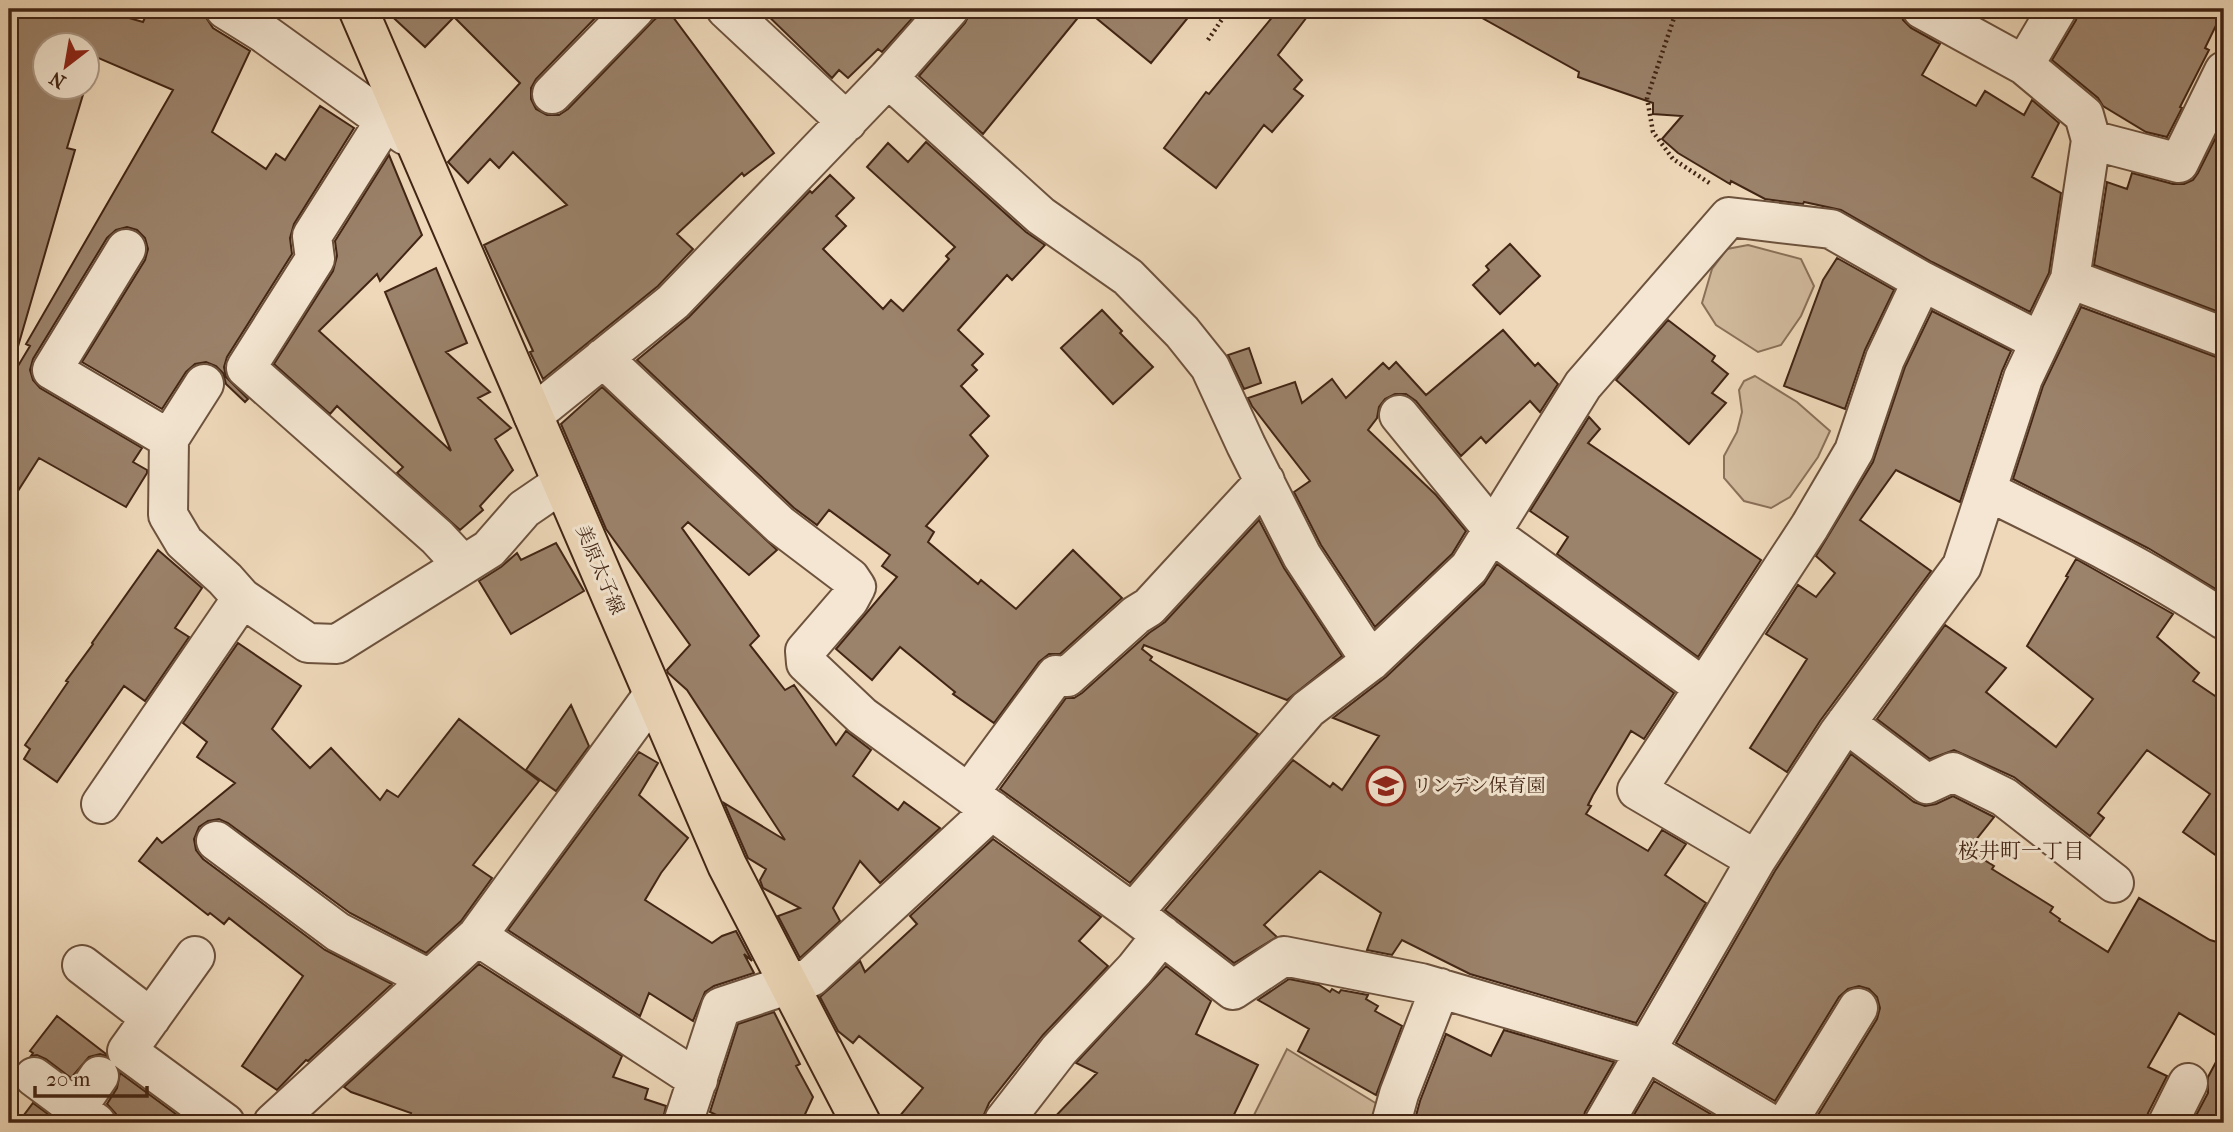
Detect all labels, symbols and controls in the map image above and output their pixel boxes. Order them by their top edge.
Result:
north arrow [32,32,102,102]
text: N [45,66,70,93]
street label: 美原太子線 [571,522,629,618]
school or university icon: リンデン保育園 [1365,765,1407,807]
place label: リンデン保育園 [1413,775,1546,797]
district label: 桜井町一丁目 [1958,839,2084,863]
scale bar [35,1055,147,1099]
text: 20 m [46,1067,91,1091]

